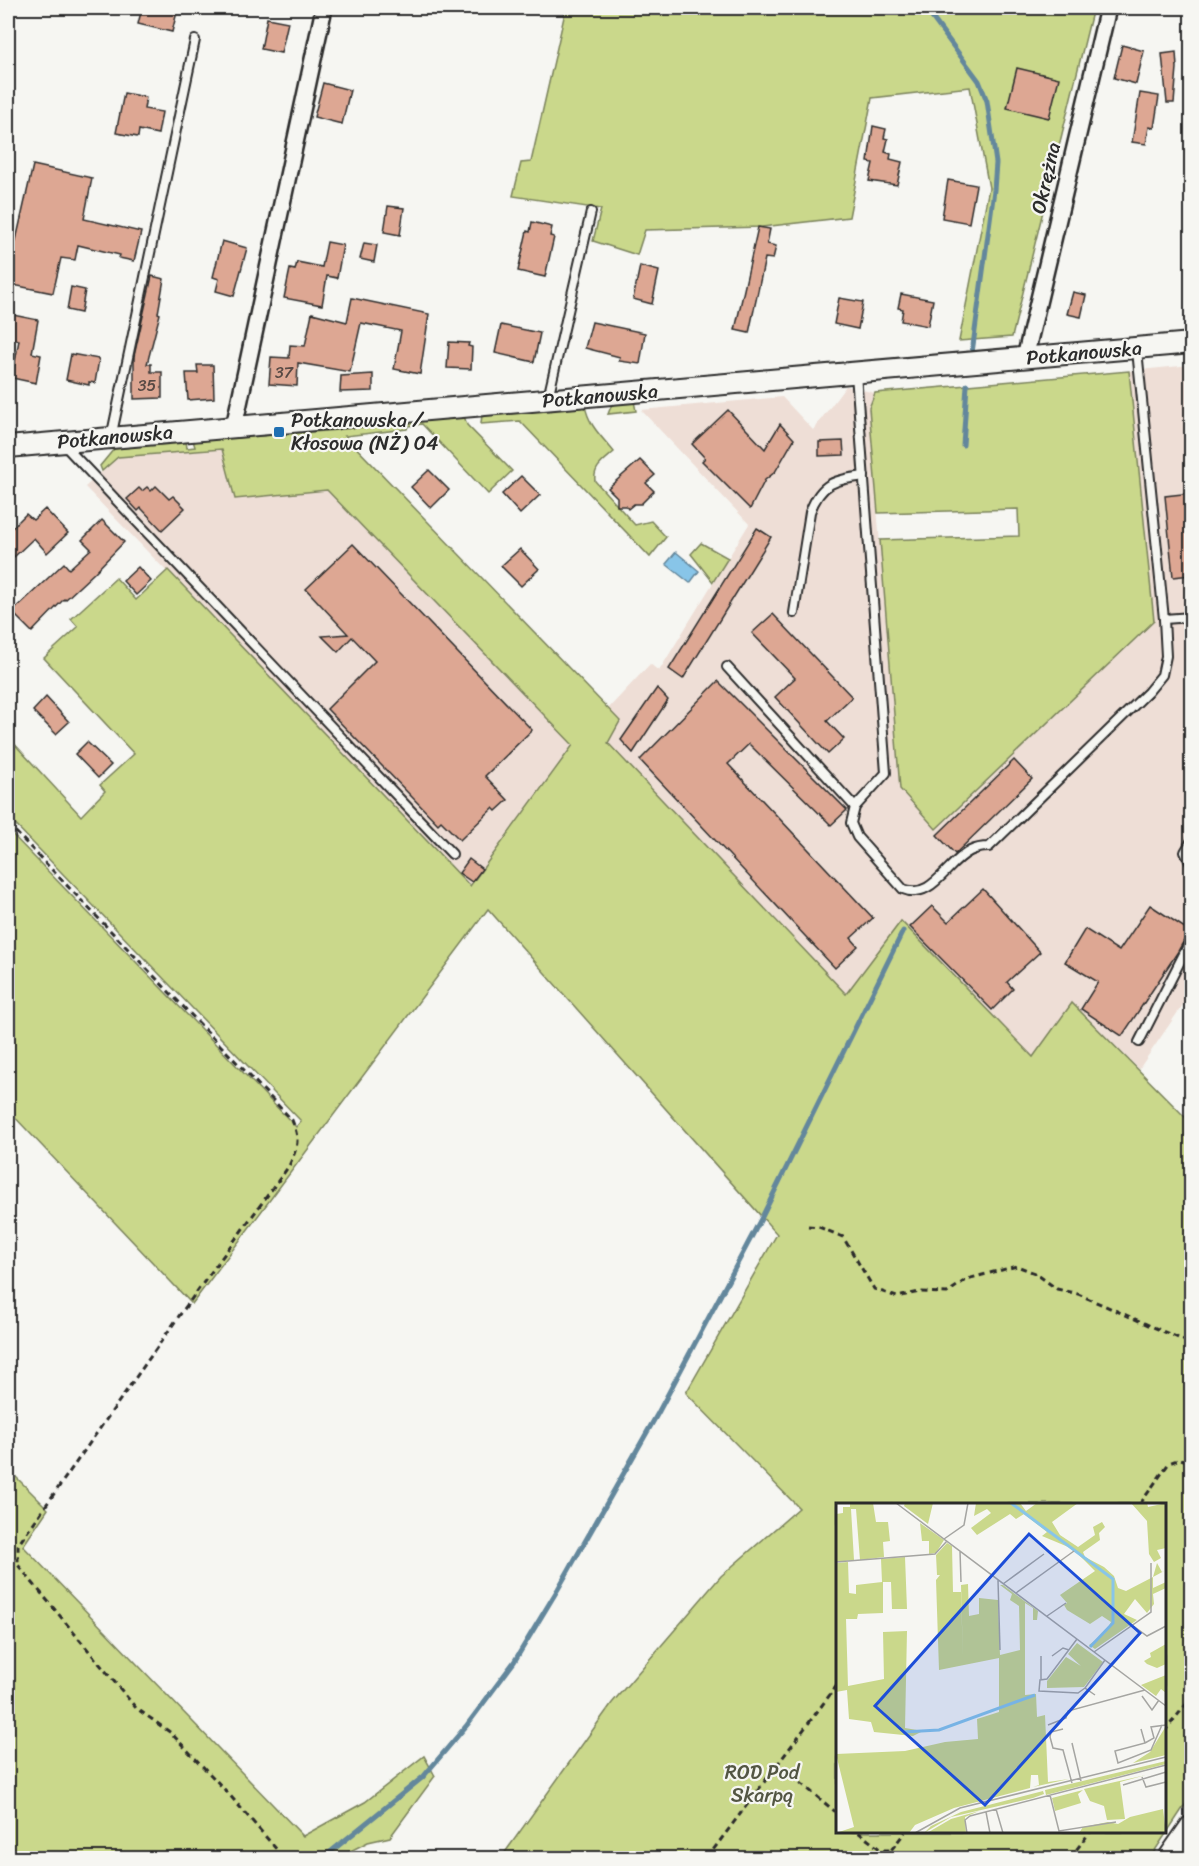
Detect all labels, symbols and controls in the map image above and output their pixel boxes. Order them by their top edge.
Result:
street label: Okrężna [1021,139,1071,217]
street label: Potkanowska [1025,331,1143,375]
house number: 37 [275,358,294,387]
house number: 35 [138,371,157,400]
street label: Potkanowska [541,374,659,418]
place label: Potkanowska / Kłosowa (NŻ) 04 [291,403,439,461]
street label: Potkanowska [56,415,174,459]
marker: Potkanowska / Kłosowa (NŻ) 04 [272,425,286,439]
inset map [836,1503,1166,1833]
park label: ROD Pod Skarpą [725,1755,801,1813]

